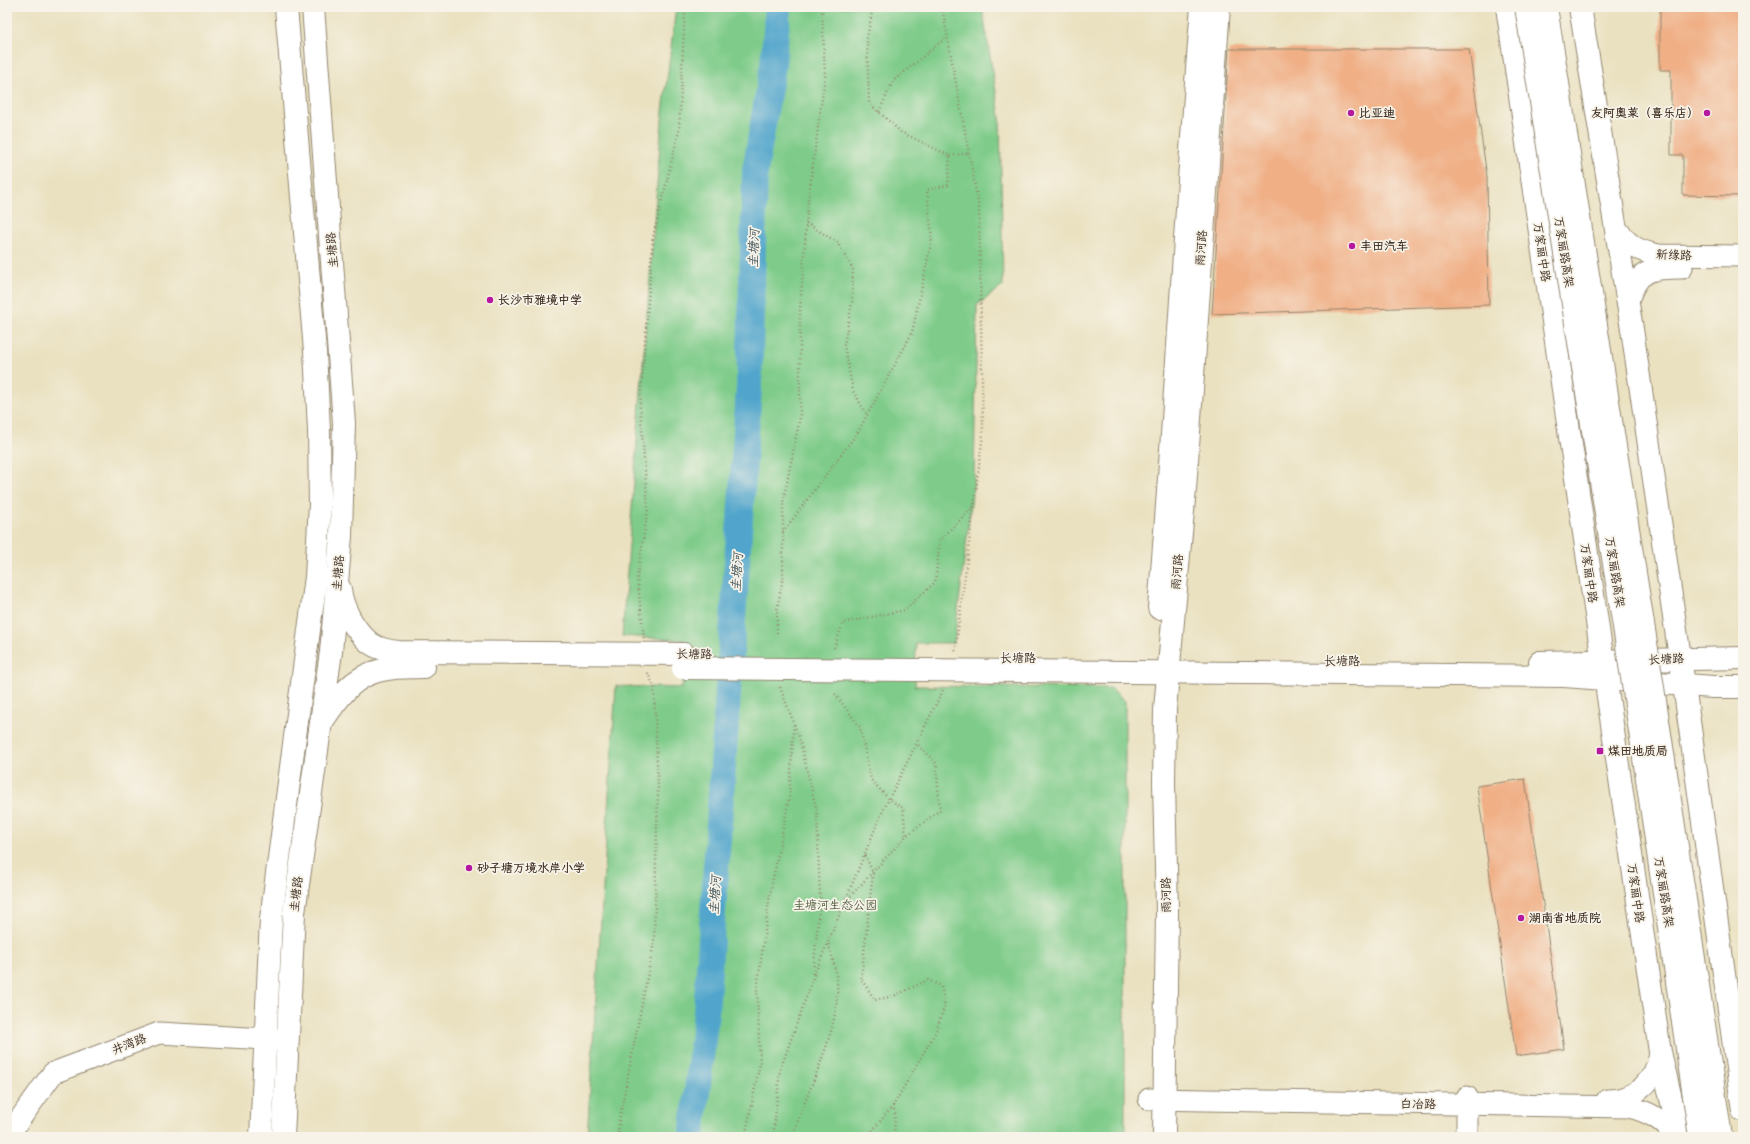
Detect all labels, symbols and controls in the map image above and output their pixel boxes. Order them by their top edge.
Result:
place label: 比亚迪 [1359,104,1395,120]
place label: 友阿奥莱（喜乐店） [1591,104,1699,120]
marker: 比亚迪 [1346,108,1356,118]
marker: 友阿奥莱（喜乐店） [1702,108,1712,118]
street label: 万家丽路高架 [1551,215,1579,289]
street label: 万家丽中路 [1531,221,1555,283]
water label: 圭塘河 [743,226,762,268]
street label: 雨河路 [1191,229,1209,266]
street label: 圭塘路 [321,231,341,269]
place label: 丰田汽车 [1360,237,1408,253]
marker: 丰田汽车 [1347,241,1357,251]
street label: 新缘路 [1656,245,1692,263]
place label: 长沙市雅境中学 [498,291,582,307]
marker: 长沙市雅境中学 [485,295,495,305]
street label: 万家丽路高架 [1602,535,1630,609]
street label: 万家丽中路 [1578,542,1602,604]
water label: 圭塘河 [726,550,745,592]
street label: 雨河路 [1166,553,1186,591]
street label: 圭塘路 [327,554,347,592]
street label: 长塘路 [676,645,712,661]
street label: 长塘路 [1000,649,1036,665]
street label: 长塘路 [1648,649,1684,667]
street label: 长塘路 [1324,652,1360,668]
place label: 煤田地质局 [1608,742,1668,758]
marker: 煤田地质局 [1595,746,1605,756]
street label: 万家丽路高架 [1651,855,1679,929]
place label: 砂子塘万境水岸小学 [477,859,585,875]
street label: 万家丽中路 [1625,862,1649,924]
marker: 砂子塘万境水岸小学 [464,863,474,873]
water label: 圭塘河 [704,873,723,915]
street label: 圭塘路 [285,875,305,913]
street label: 雨河路 [1157,877,1173,913]
park label: 圭塘河生态公园 [793,896,877,912]
place label: 湖南省地质院 [1529,909,1601,925]
marker: 湖南省地质院 [1516,913,1526,923]
street label: 井湾路 [109,1029,148,1057]
street label: 白冶路 [1400,1095,1436,1111]

